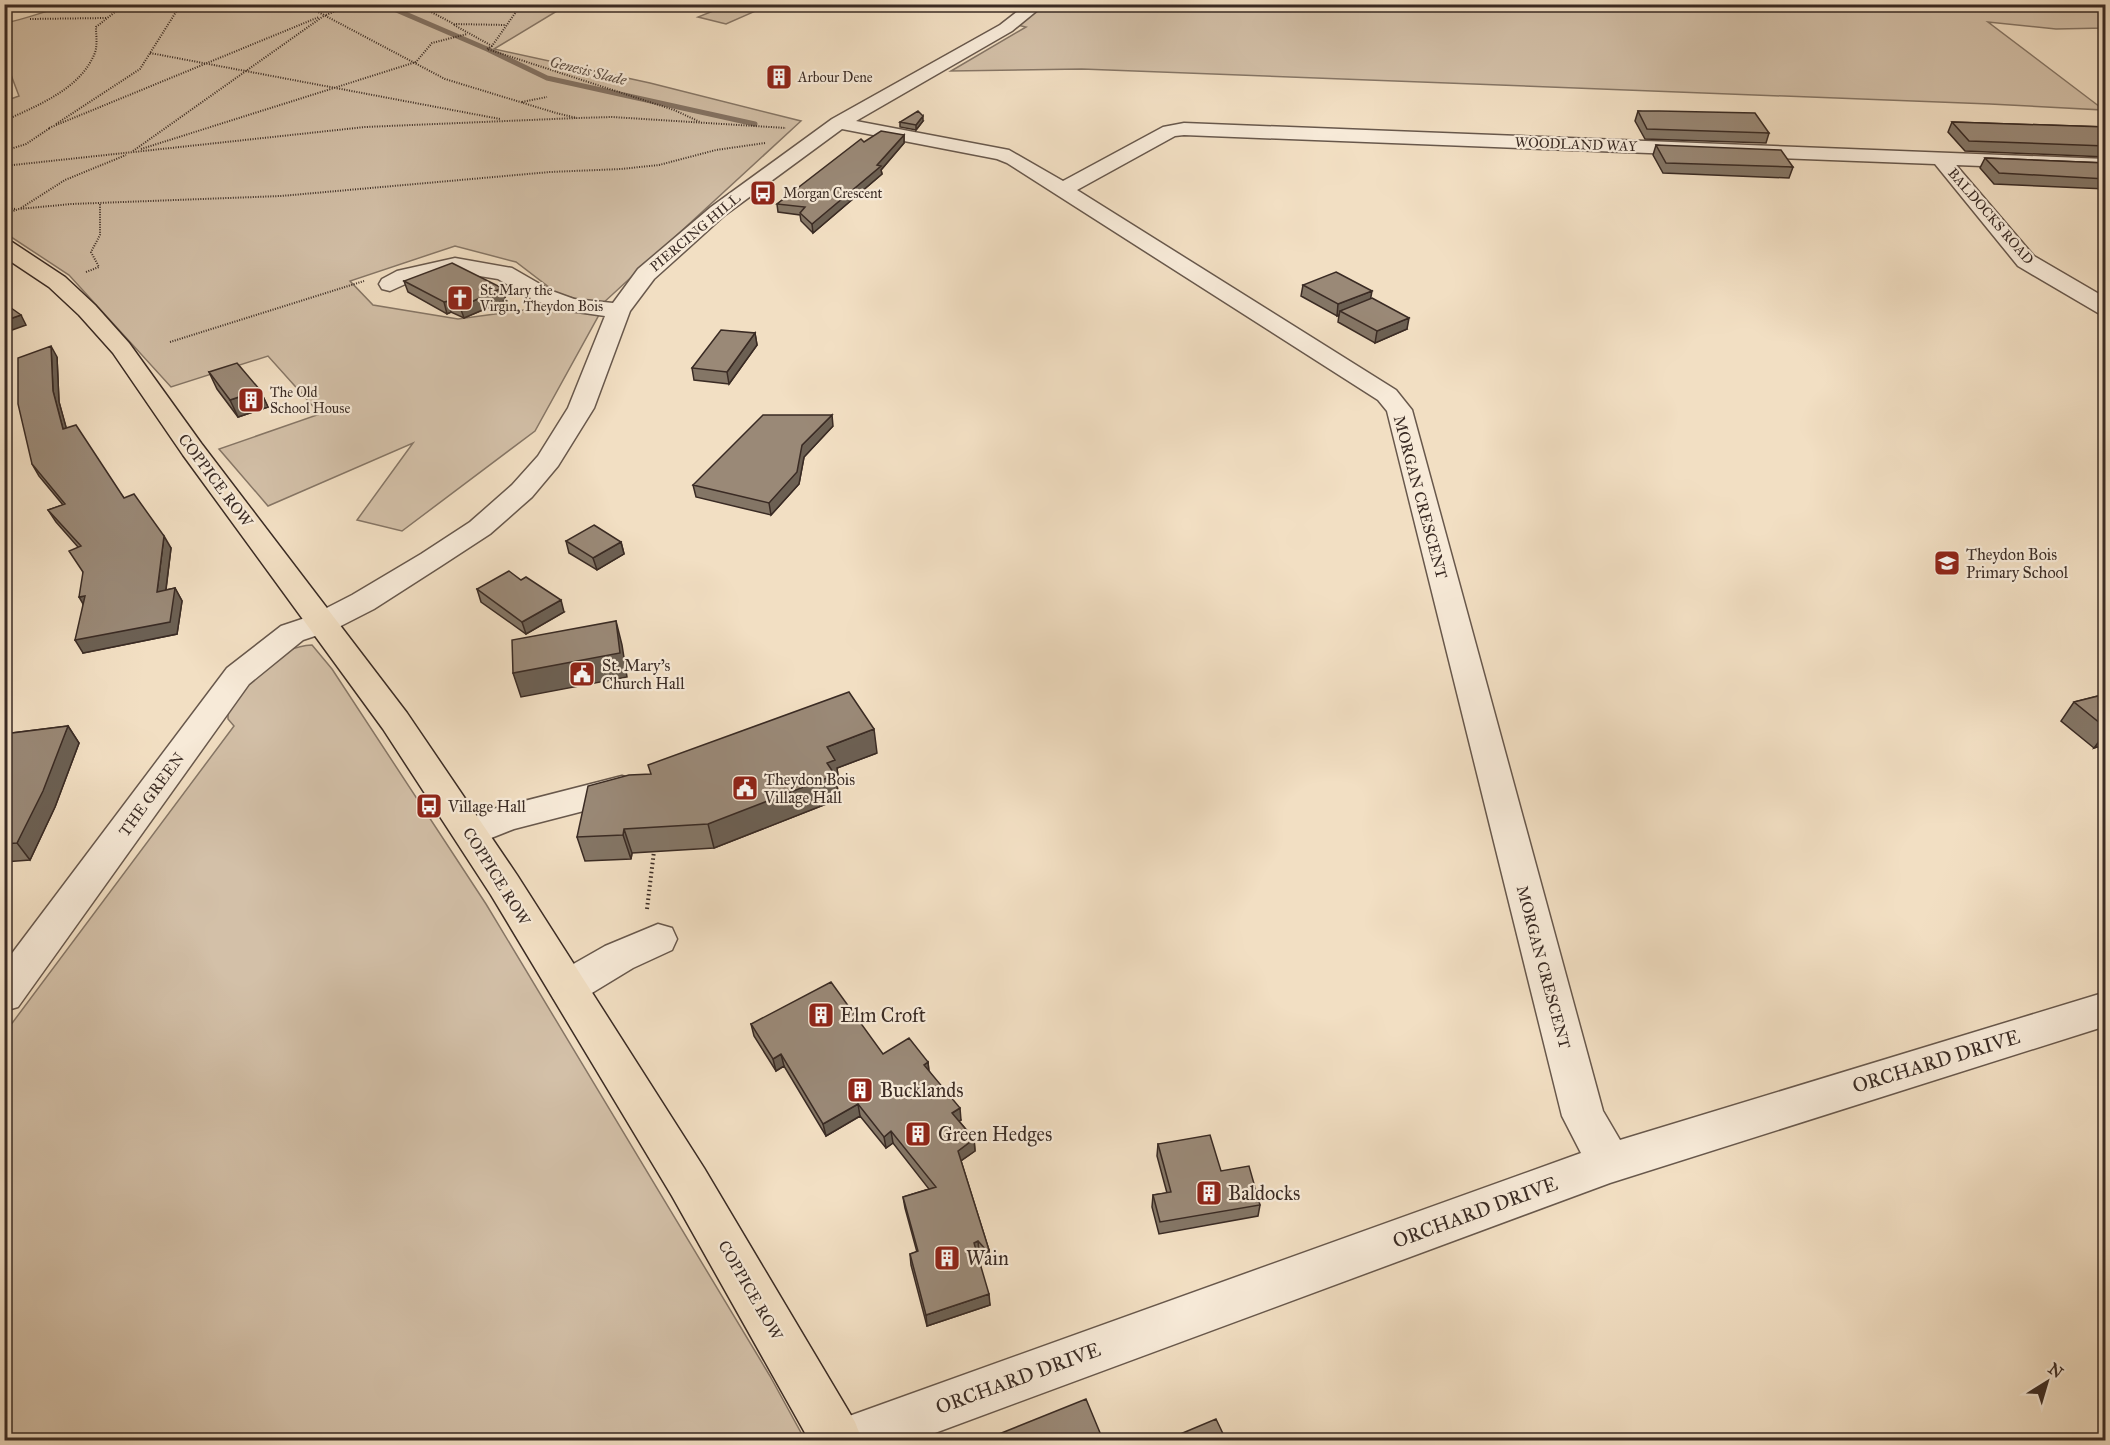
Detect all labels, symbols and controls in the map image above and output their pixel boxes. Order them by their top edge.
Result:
water label: Genesis Slade [548,53,629,89]
building icon: Arbour Dene [764,62,794,92]
place label: Arbour Dene [797,69,873,86]
street label: WOODLAND WAY [1515,134,1638,155]
street label: BALDOCKS ROAD [1944,165,2037,268]
bus stop icon: Morgan Crescent [748,178,778,208]
place label: Morgan Crescent [783,185,883,202]
street label: PIERCING HILL [647,189,745,275]
place label: St. Mary the Virgin, Theydon Bois [479,282,603,315]
church icon: St. Mary the Virgin, Theydon Bois [445,283,475,313]
place label: The Old School House [270,384,350,417]
building icon: The Old School House [236,385,266,415]
street label: MORGAN CRESCENT [1390,413,1451,581]
street label: COPPICE ROW [174,430,257,531]
place label: Theydon Bois Primary School [1966,545,2069,582]
school or university icon: Theydon Bois Primary School [1932,548,1962,578]
place label: St. Mary's Church Hall [602,656,685,693]
public building icon: St. Mary's Church Hall [567,659,597,689]
street label: THE GREEN [115,748,188,840]
place label: Theydon Bois Village Hall [763,770,855,808]
public building icon: Theydon Bois Village Hall [730,773,760,803]
bus stop icon: Village Hall [414,791,444,821]
place label: Village Hall [447,797,526,817]
street label: COPPICE ROW [459,824,535,929]
street label: MORGAN CRESCENT [1513,883,1574,1051]
building icon: Elm Croft [806,1000,836,1030]
place label: Elm Croft [840,1003,926,1027]
street label: ORCHARD DRIVE [1849,1024,2023,1098]
building icon: Bucklands [845,1075,875,1105]
place label: Bucklands [880,1078,964,1102]
building icon: Green Hedges [903,1119,933,1149]
place label: Green Hedges [938,1122,1052,1147]
street label: ORCHARD DRIVE [1389,1171,1561,1253]
building icon: Baldocks [1194,1178,1224,1208]
place label: Baldocks [1228,1181,1300,1205]
street label: COPPICE ROW [714,1237,787,1344]
building icon: Wain [932,1243,962,1273]
place label: Wain [966,1246,1009,1270]
street label: ORCHARD DRIVE [932,1337,1104,1419]
north arrow [2017,1352,2077,1412]
text: N [2045,1359,2067,1382]

